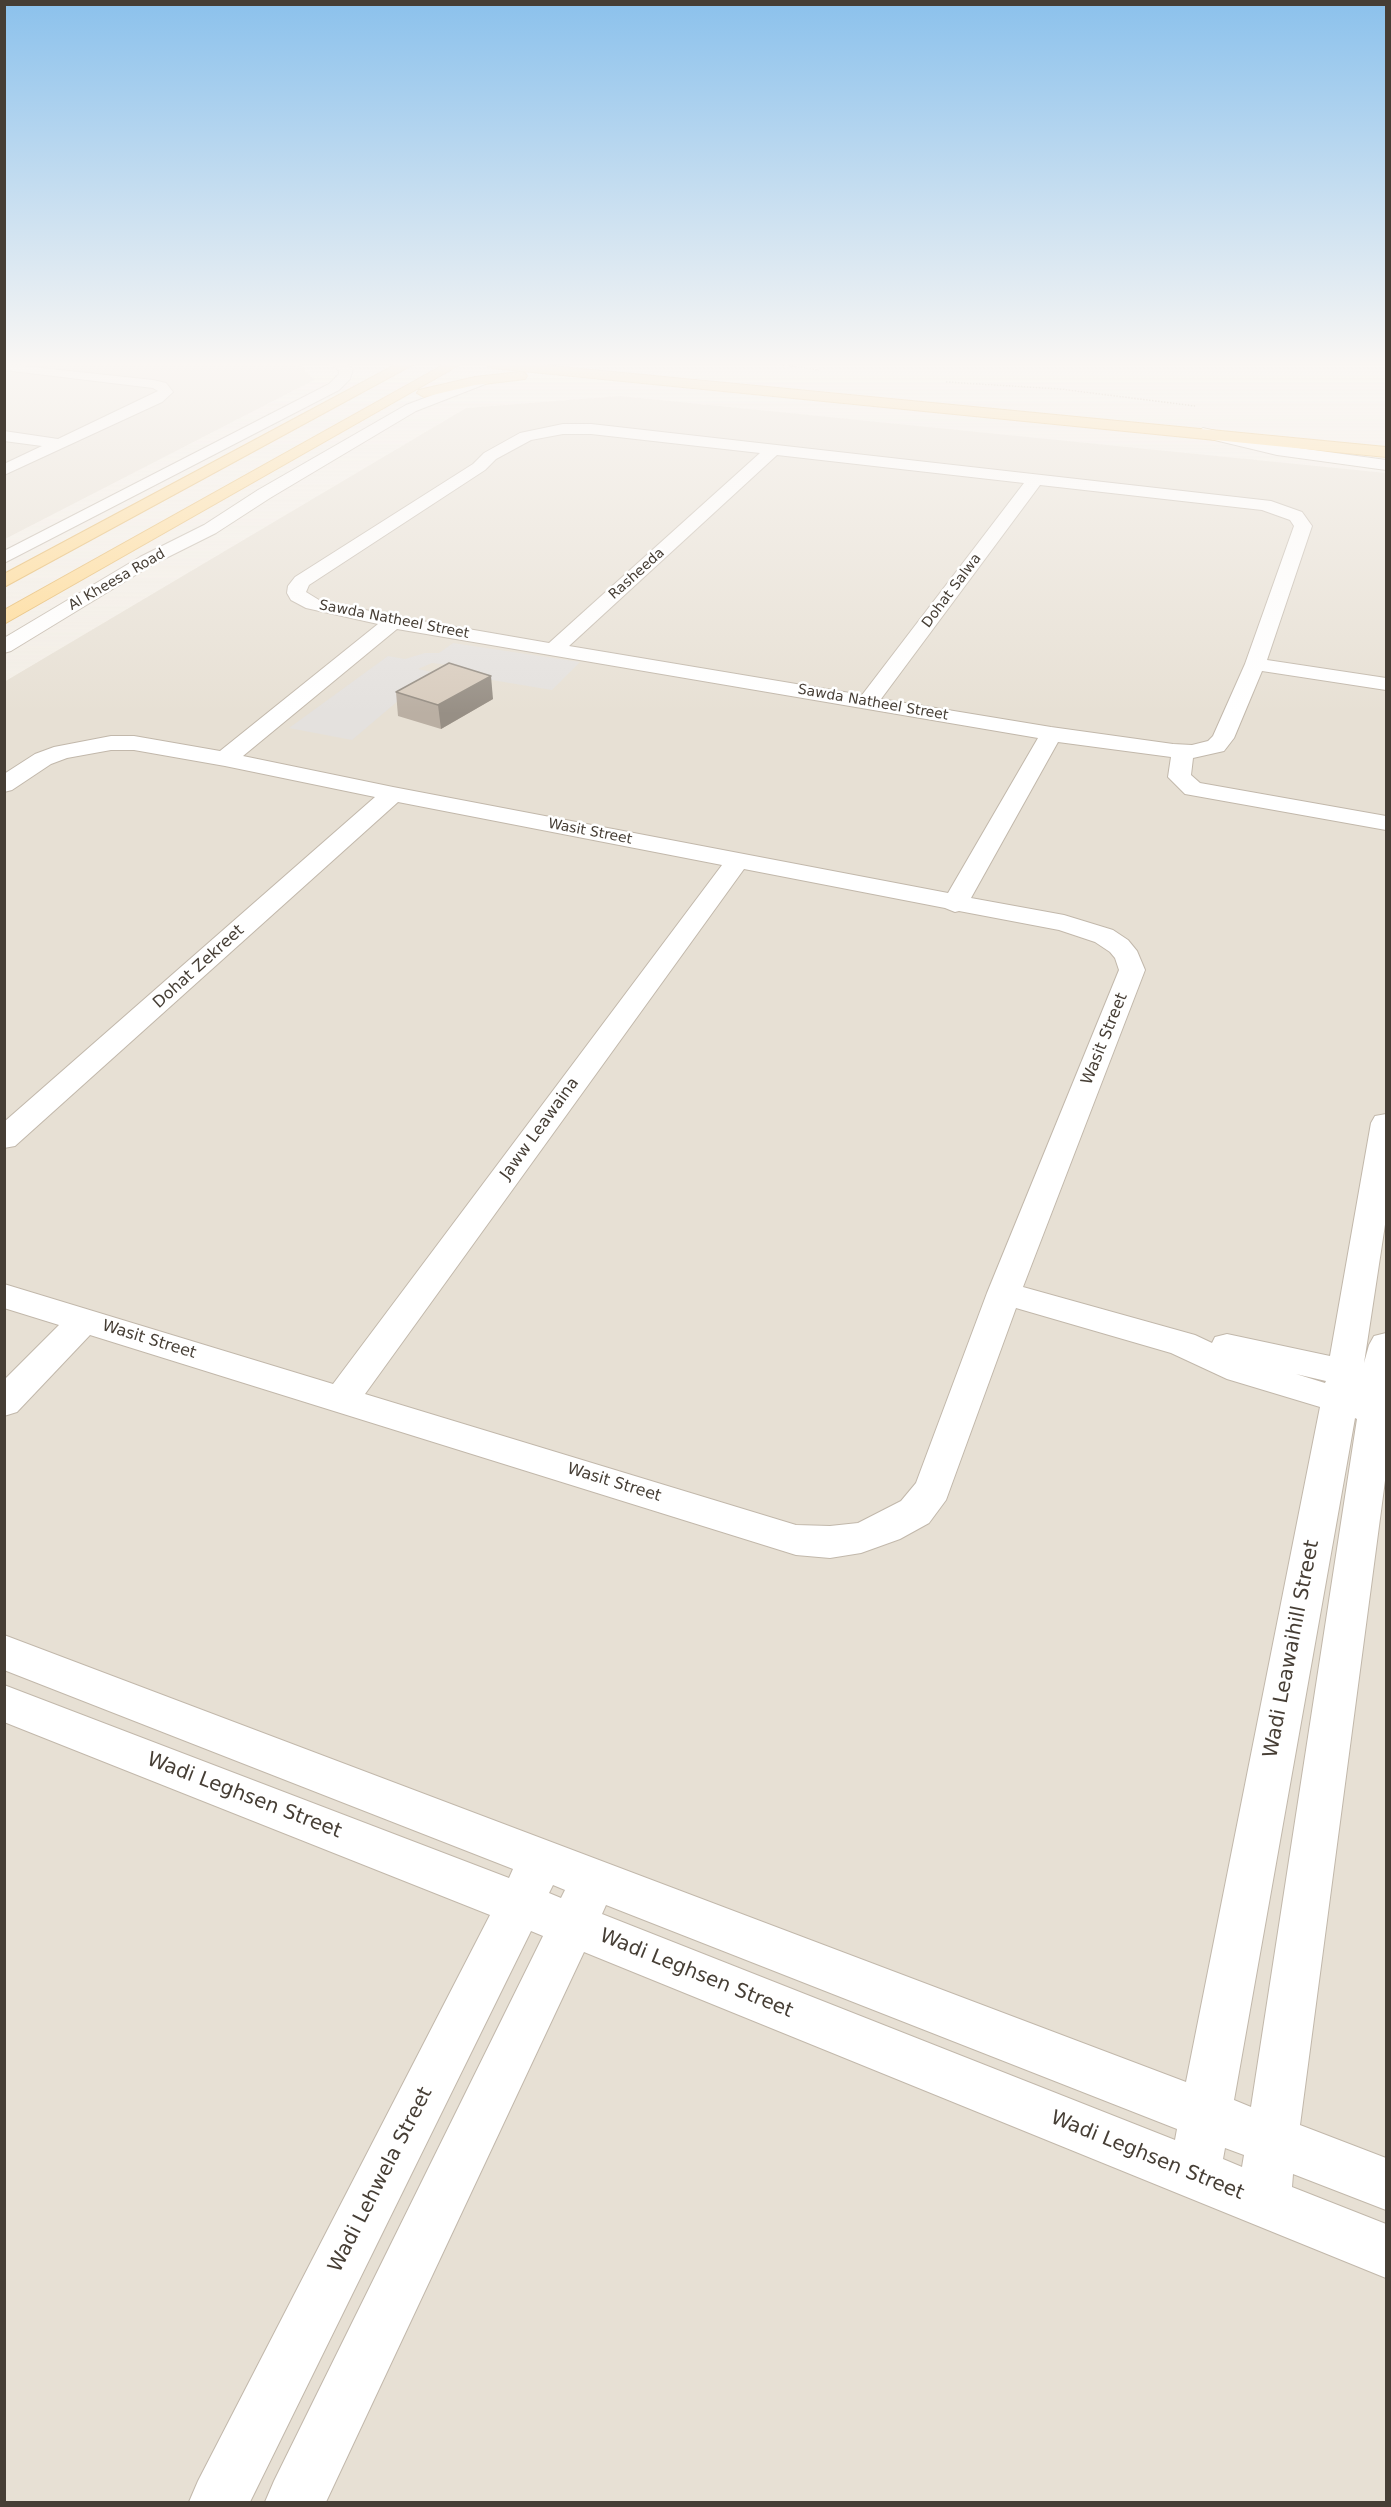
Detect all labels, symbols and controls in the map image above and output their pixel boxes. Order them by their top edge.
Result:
street label: Rasheeda [606,545,668,603]
street label: Al Kheesa Road [66,546,168,614]
street label: Dohat Salwa [919,551,985,631]
street label: Sawda Natheel Street [318,597,470,643]
street label: Sawda Natheel Street [797,681,949,725]
street label: Wasit Street [547,816,633,848]
street label: Dohat Zekreet [150,921,248,1013]
street label: Wasit Street [1078,990,1132,1088]
street label: Jaww Leawaina [497,1074,583,1184]
street label: Wasit Street [100,1317,198,1363]
street label: Wasit Street [565,1460,663,1506]
street label: Wadi Leawaihill Street [1259,1538,1325,1760]
street label: Wadi Leghsen Street [143,1748,345,1844]
street label: Wadi Leghsen Street [596,1924,796,2024]
street label: Wadi Lehwela Street [324,2083,438,2277]
street label: Wadi Leghsen Street [1047,2106,1247,2206]

